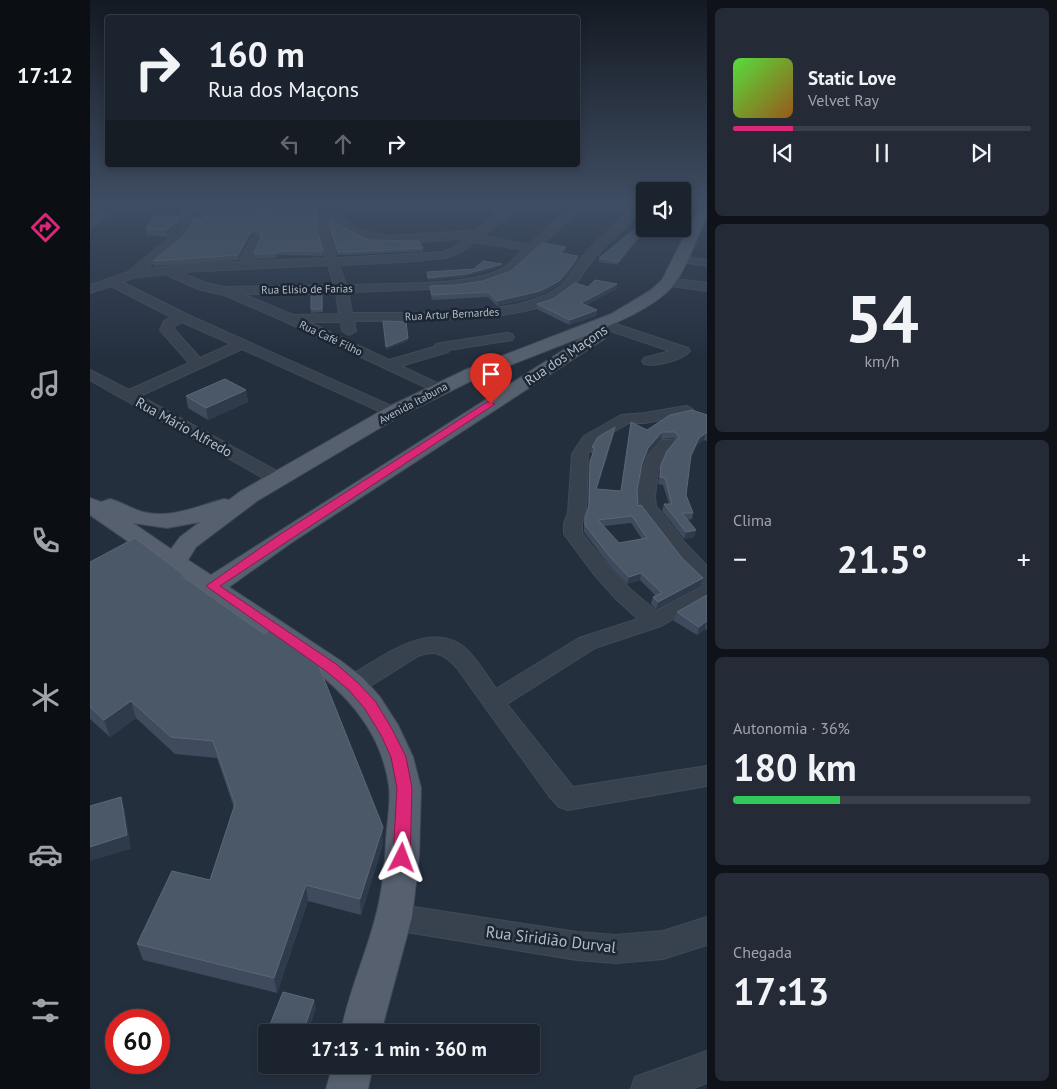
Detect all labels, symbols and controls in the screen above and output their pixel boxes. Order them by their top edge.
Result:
text: 160 m [208,31,305,77]
icon: right [125,35,190,100]
text: 17:12 [17,61,73,89]
text: Static Love [808,66,896,90]
text: Rua dos Maçons [208,75,359,103]
text: Velvet Ray [808,90,879,110]
icon: left [276,130,304,158]
icon: ahead [329,130,357,158]
icon: right [382,130,410,158]
icon: previous [769,139,797,167]
icon: pause [868,139,896,167]
icon: next [967,139,995,167]
map controls [636,182,691,237]
button: sound [636,182,691,237]
icon: directions [28,210,63,245]
text: 54 [845,276,919,360]
street label: Rua Elisio de Farias [261,281,353,297]
street label: Rua Artur Bernardes [405,305,500,323]
street label: Rua Café Filho [297,317,365,359]
street label: Rua dos Maçons [521,321,611,389]
text: km/h [864,351,900,371]
pin [470,353,512,404]
icon: arrive [477,360,505,388]
icon: music [28,367,63,402]
street label: Avenida Itabuna [376,379,450,427]
street label: Rua Mário Alfredo [133,393,235,461]
text: Clima [733,510,772,530]
icon: phone [28,523,63,558]
text: 21.5° [837,534,927,583]
text: − [733,540,747,577]
text: + [1017,540,1031,577]
icon: climate [28,680,63,715]
text: Autonomia · 36% [733,718,850,738]
text: 180 km [733,742,857,791]
position arrow [375,831,427,883]
icon: car [28,837,63,872]
street label: Rua Siridião Durval [485,921,618,957]
text: Chegada [733,942,792,962]
text: 17:13 [733,966,829,1015]
icon: filters [28,993,63,1028]
speed limit sign: 60 [105,1009,170,1074]
text: 17:13 · 1 min · 360 m [311,1037,487,1061]

